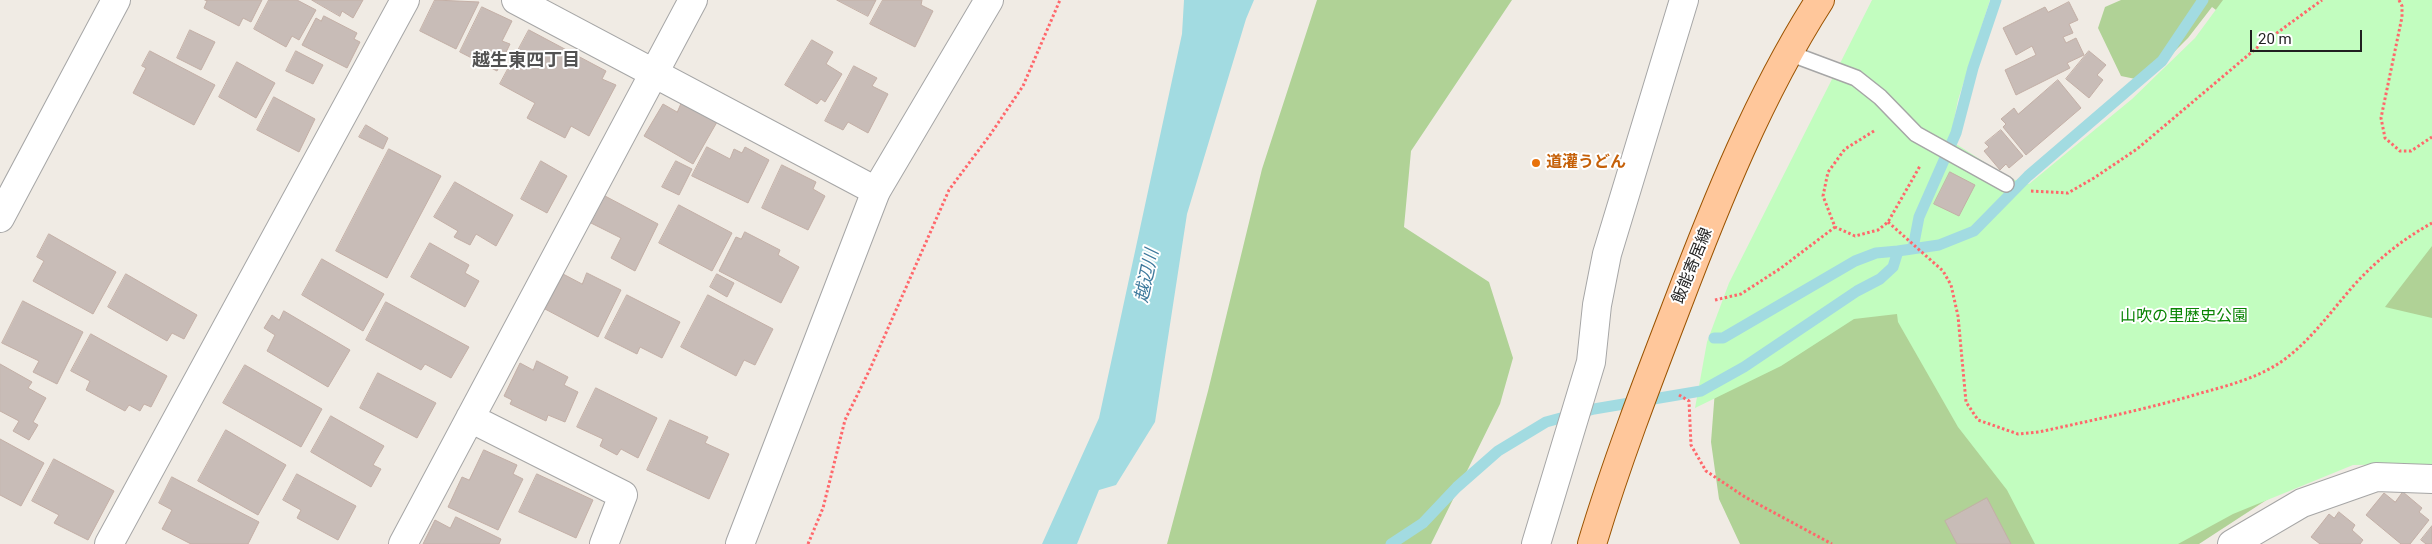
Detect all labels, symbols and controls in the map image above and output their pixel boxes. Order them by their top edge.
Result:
scale bar [2252,20,2364,52]
text: 20 m [2258,30,2292,48]
district label: 越生東四丁目 [472,50,580,72]
place label: 道灌うどん [1546,153,1626,173]
marker: 道灌うどん [1530,157,1542,169]
street label: 飯能寄居線 [1669,225,1717,307]
water label: 越辺川 [1132,247,1164,305]
park label: 山吹の里歴史公園 [2120,307,2248,327]

